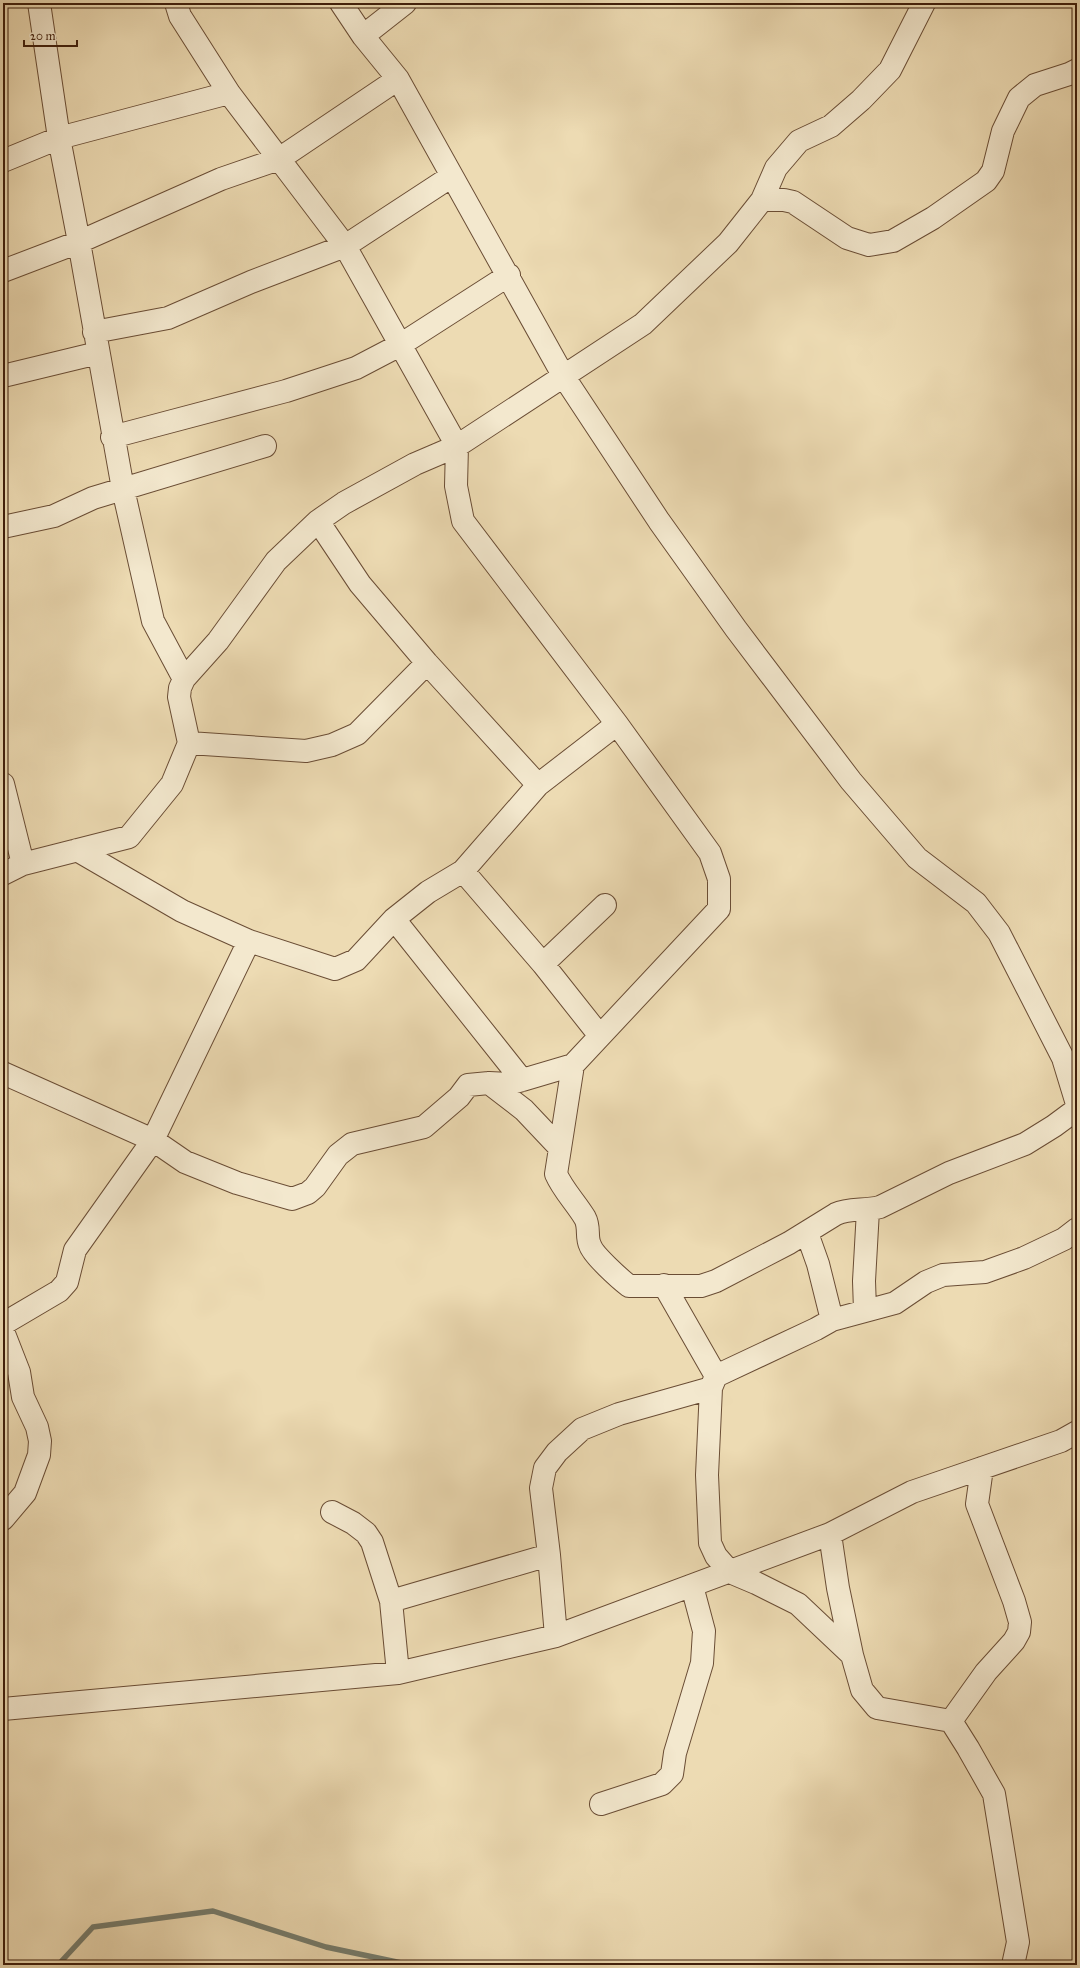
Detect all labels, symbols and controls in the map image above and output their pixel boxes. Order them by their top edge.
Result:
scale bar [24,22,77,48]
text: 20 m [30,29,56,43]

